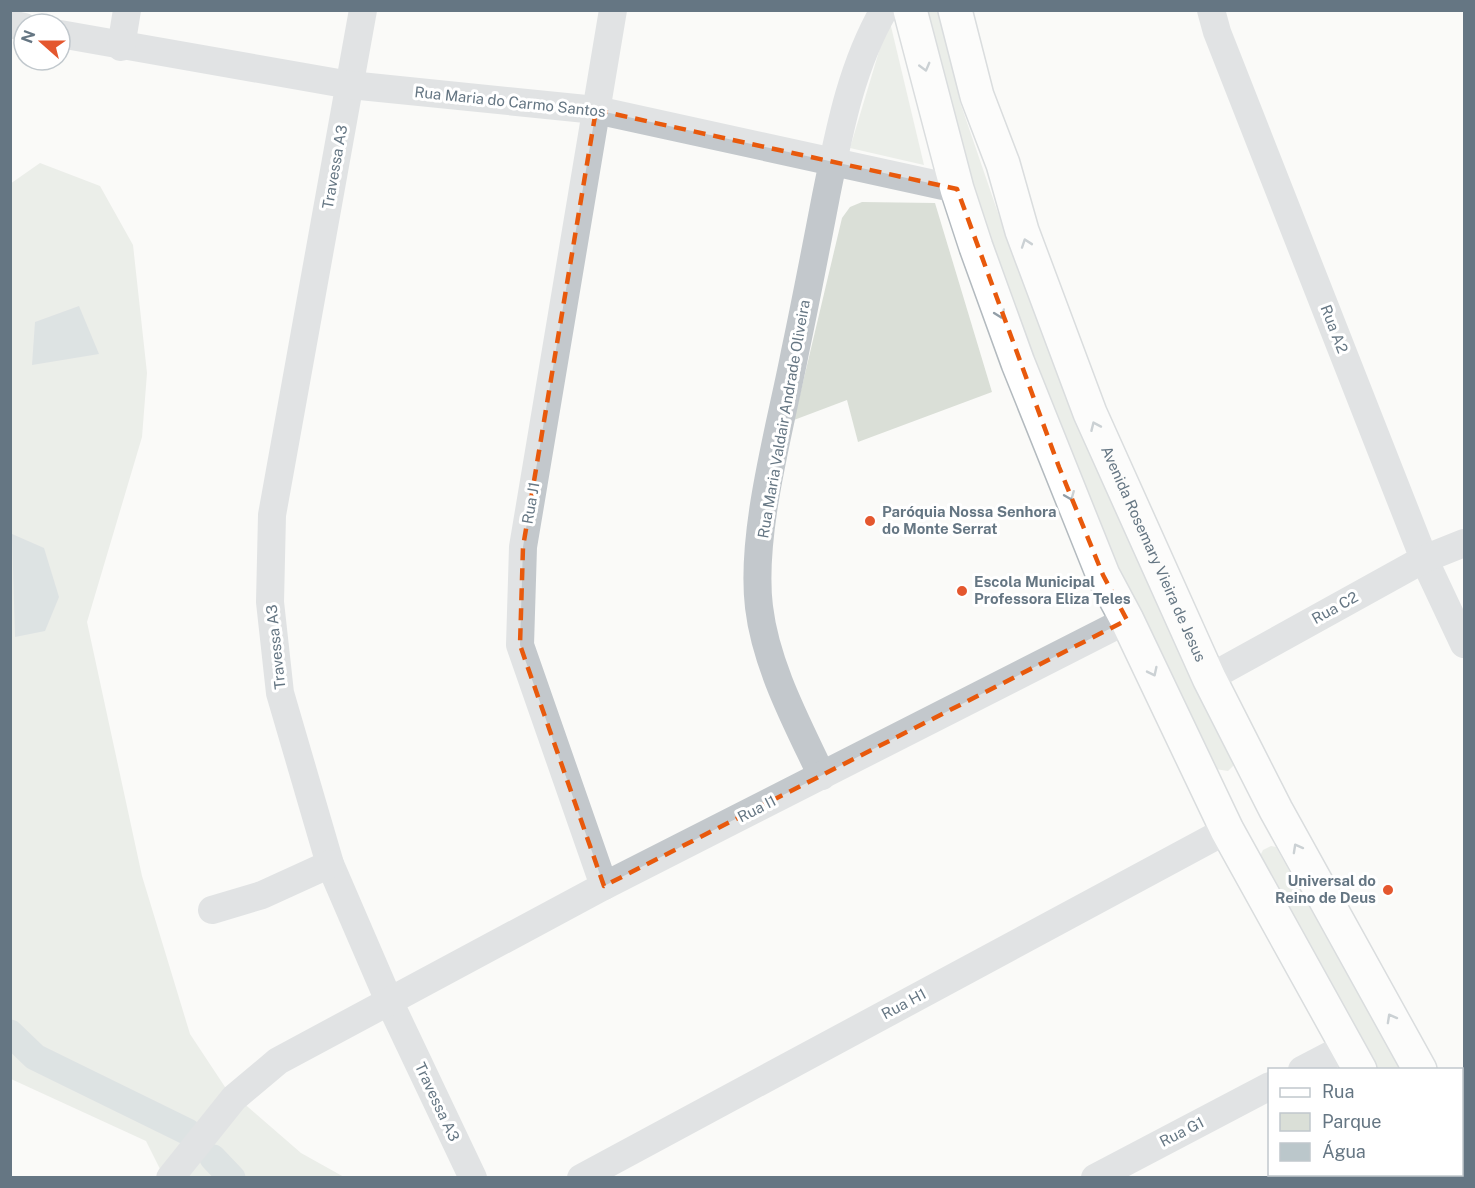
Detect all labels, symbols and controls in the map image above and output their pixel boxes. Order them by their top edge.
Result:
north arrow [12,12,72,72]
text: N [17,28,40,46]
one-way arrow [918,61,930,72]
street label: Rua Maria do Carmo Santos [414,83,607,120]
street label: Travessa A3 [319,124,350,210]
one-way arrow [1021,238,1034,249]
street label: Rua Maria Valdair Andrade Oliveira [754,298,813,539]
street label: Rua A2 [1318,302,1351,355]
one-way arrow [993,308,1005,319]
one-way arrow [1091,421,1103,432]
street label: Avenida Rosemary Vieira de Jesus [1098,443,1210,664]
street label: Rua J1 [518,480,543,525]
one-way arrow [1063,489,1075,500]
place label: Paróquia Nossa Senhora do Monte Serrat [882,503,1057,537]
marker: Paróquia Nossa Senhora do Monte Serrat [863,514,877,528]
place label: Escola Municipal Professora Eliza Teles [974,573,1131,607]
marker: Escola Municipal Professora Eliza Teles [955,584,969,598]
street label: Rua C2 [1309,588,1361,627]
street label: Travessa A3 [263,604,288,690]
one-way arrow [1145,666,1157,677]
street label: Rua I1 [735,792,779,825]
one-way arrow [1293,844,1304,854]
place label: Universal do Reino de Deus [1275,872,1376,906]
marker: Universal do Reino de Deus [1381,883,1395,897]
street label: Rua H1 [878,985,929,1022]
one-way arrow [1387,1014,1399,1025]
street label: Travessa A3 [412,1060,463,1144]
legend [1268,1068,1463,1176]
text: Rua [1322,1081,1354,1102]
text: Parque [1322,1111,1382,1132]
street label: Rua G1 [1157,1113,1207,1150]
text: Água [1322,1140,1366,1162]

